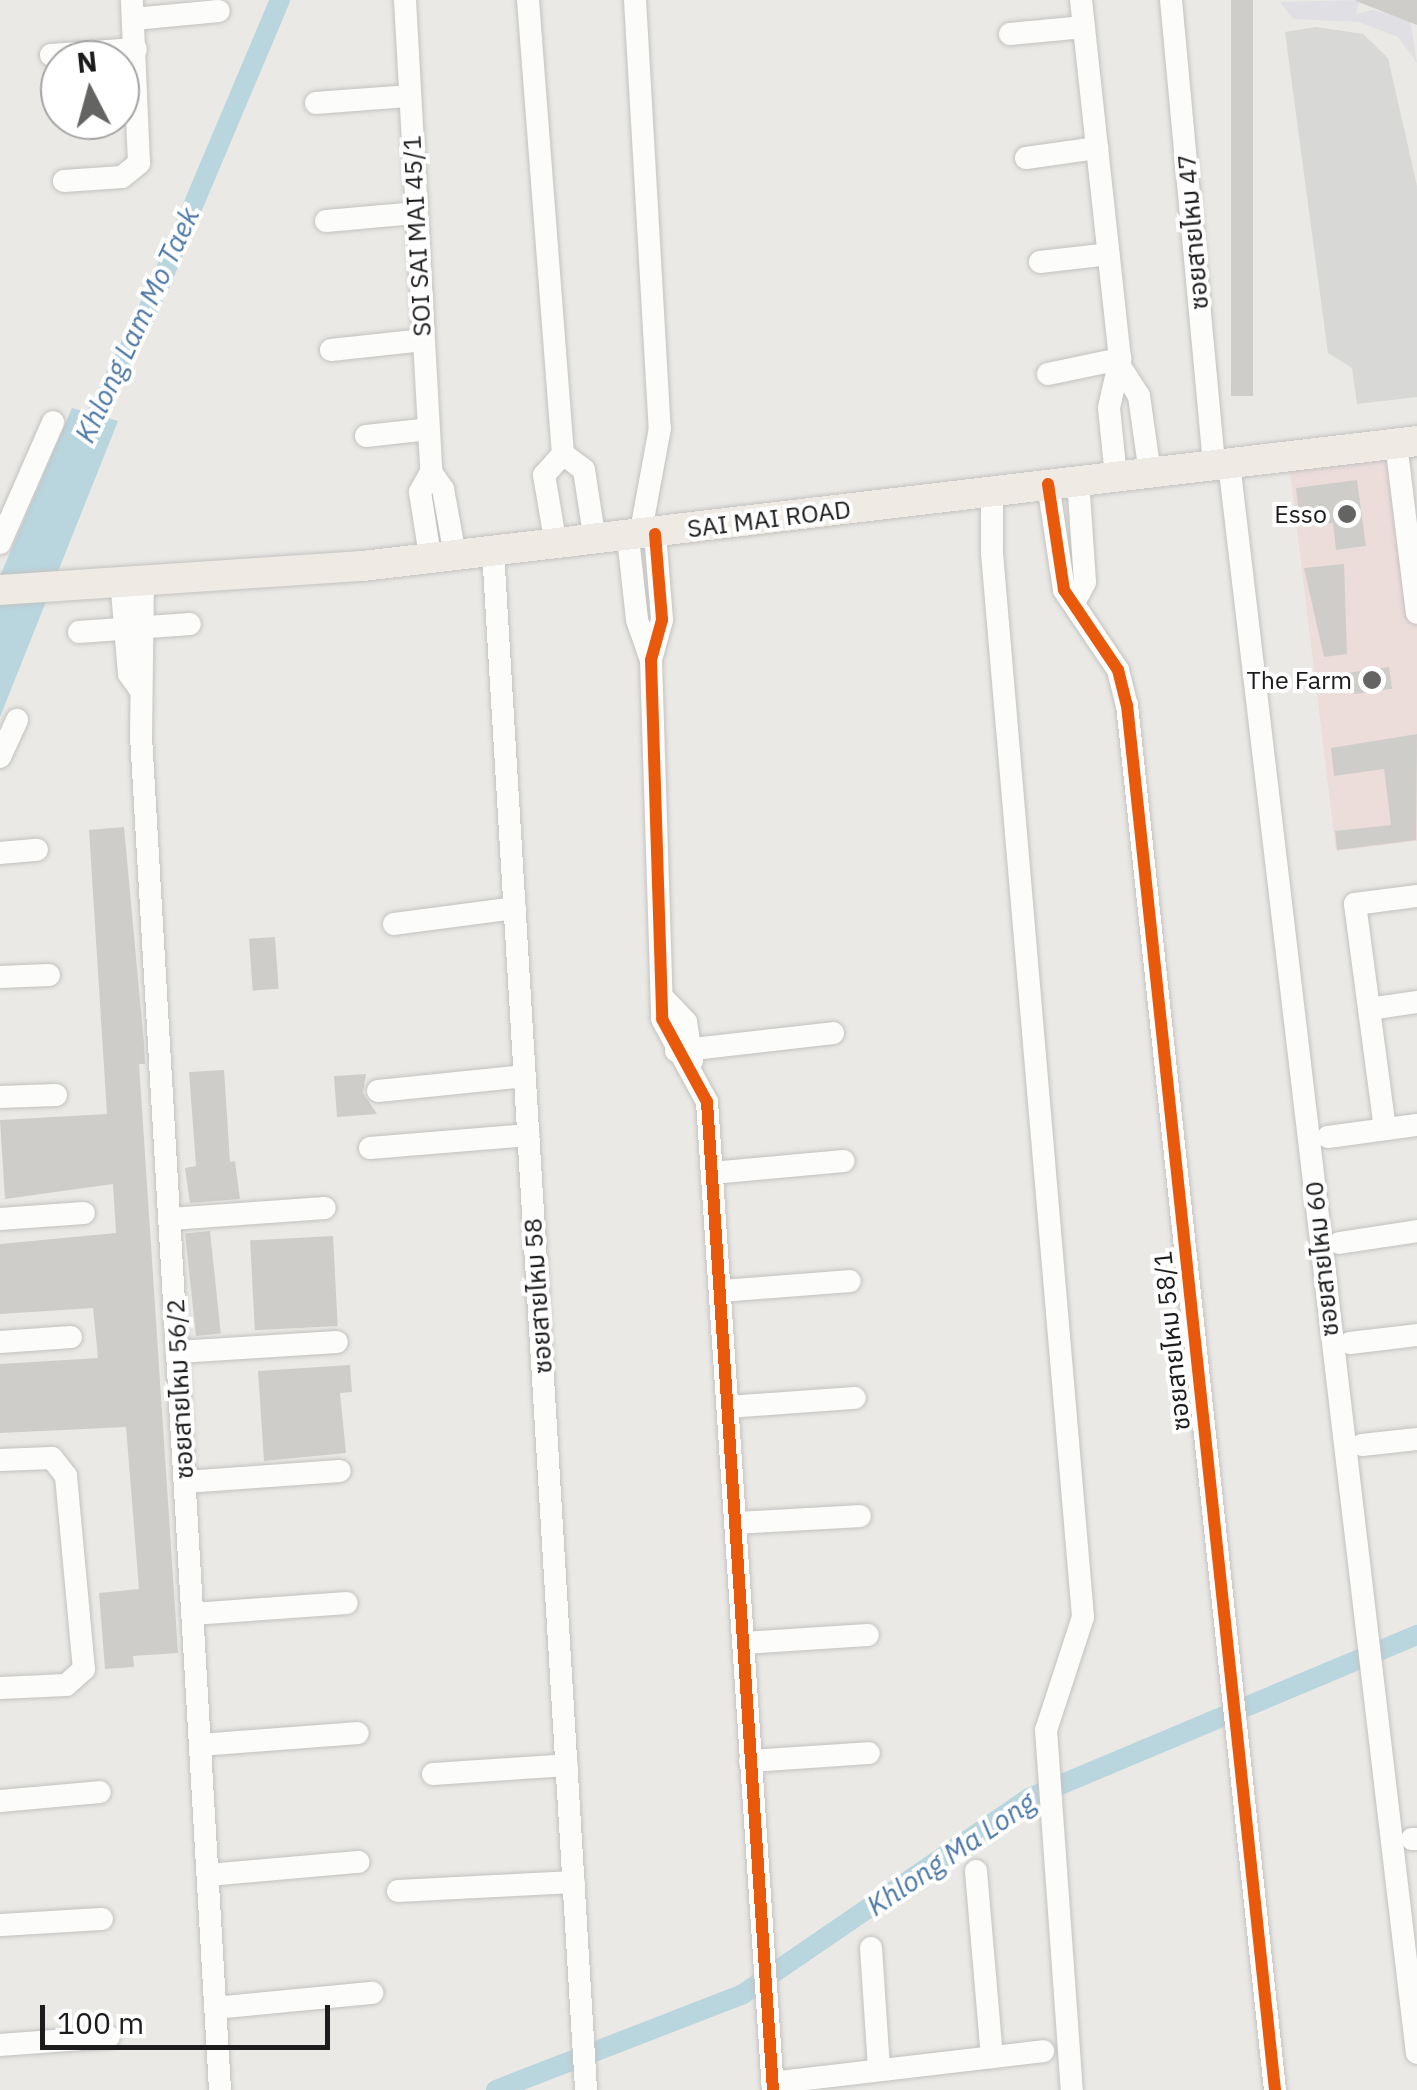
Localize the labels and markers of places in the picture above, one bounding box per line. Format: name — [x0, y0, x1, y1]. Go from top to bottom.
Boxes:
place label: Esso — [1274, 499, 1327, 529]
marker: Esso — [1336, 503, 1358, 525]
place label: The Farm — [1247, 665, 1352, 695]
marker: The Farm — [1361, 669, 1383, 691]

